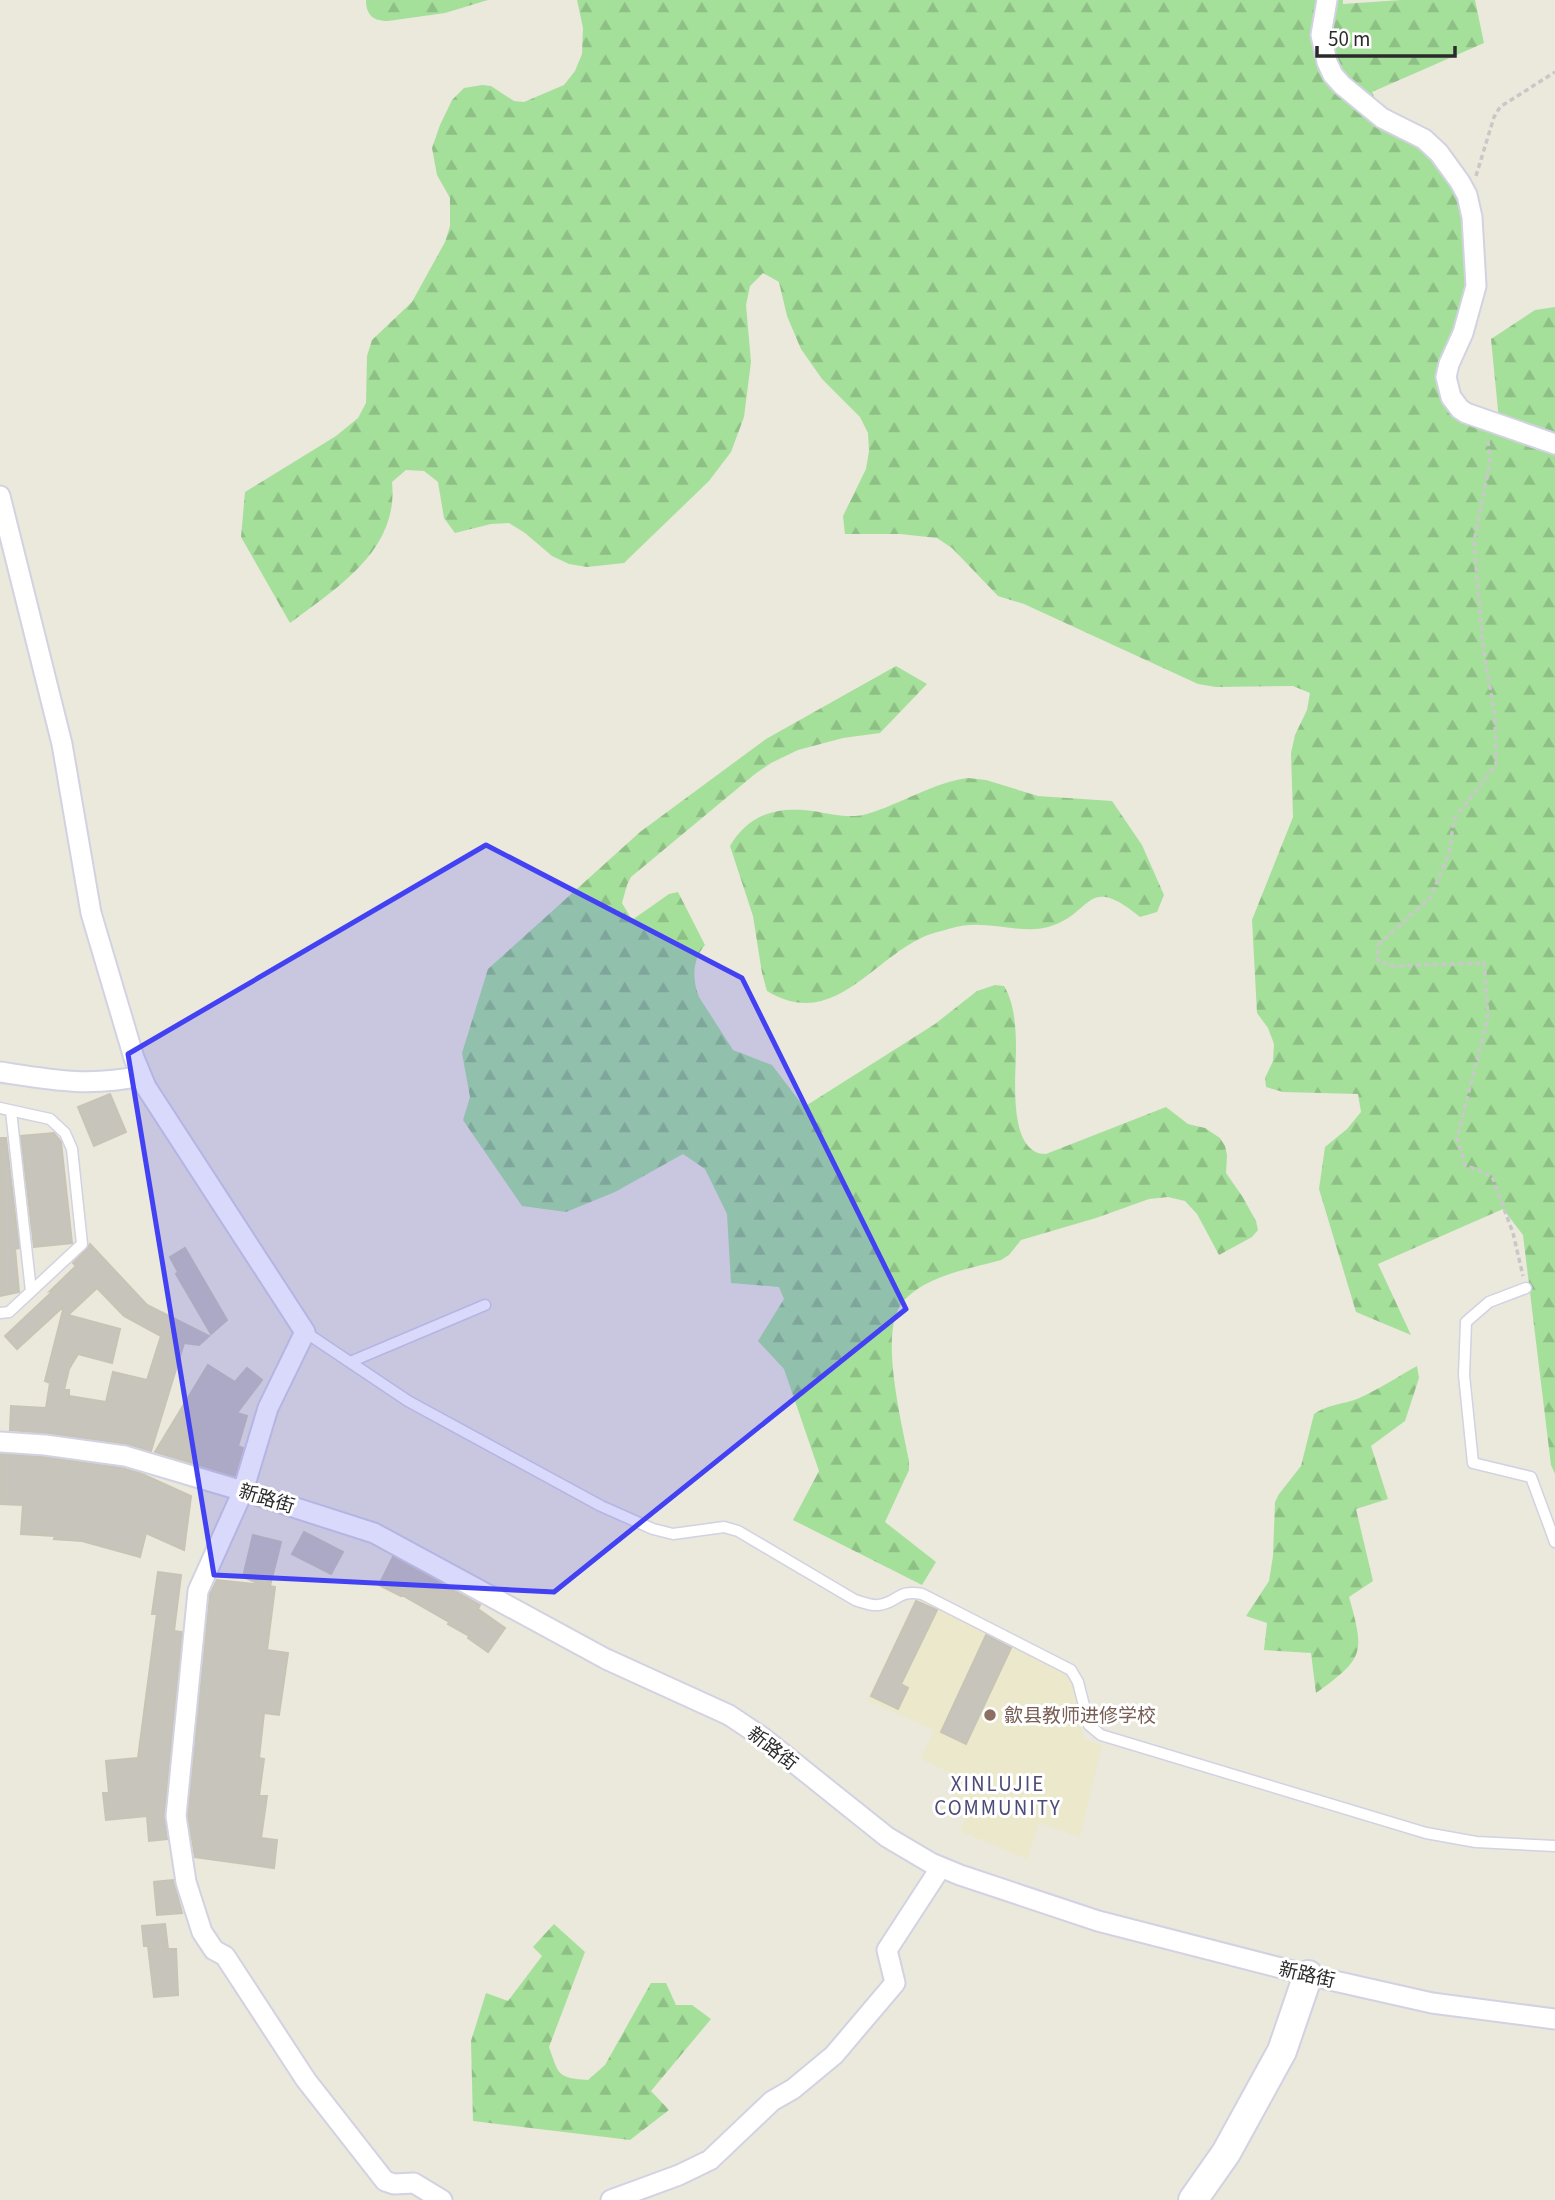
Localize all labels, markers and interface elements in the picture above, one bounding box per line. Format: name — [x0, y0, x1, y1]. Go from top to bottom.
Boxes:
scale bar — [1317, 14, 1455, 58]
text: 50 m — [1328, 24, 1370, 54]
street label: 新路街 — [235, 1478, 298, 1521]
place label: 歙县教师进修学校 — [1004, 1703, 1156, 1730]
marker: 歙县教师进修学校 — [982, 1707, 998, 1723]
street label: 新路街 — [741, 1721, 803, 1777]
district label: XINLUJIE COMMUNITY — [934, 1769, 1062, 1823]
street label: 新路街 — [1276, 1956, 1337, 1995]

